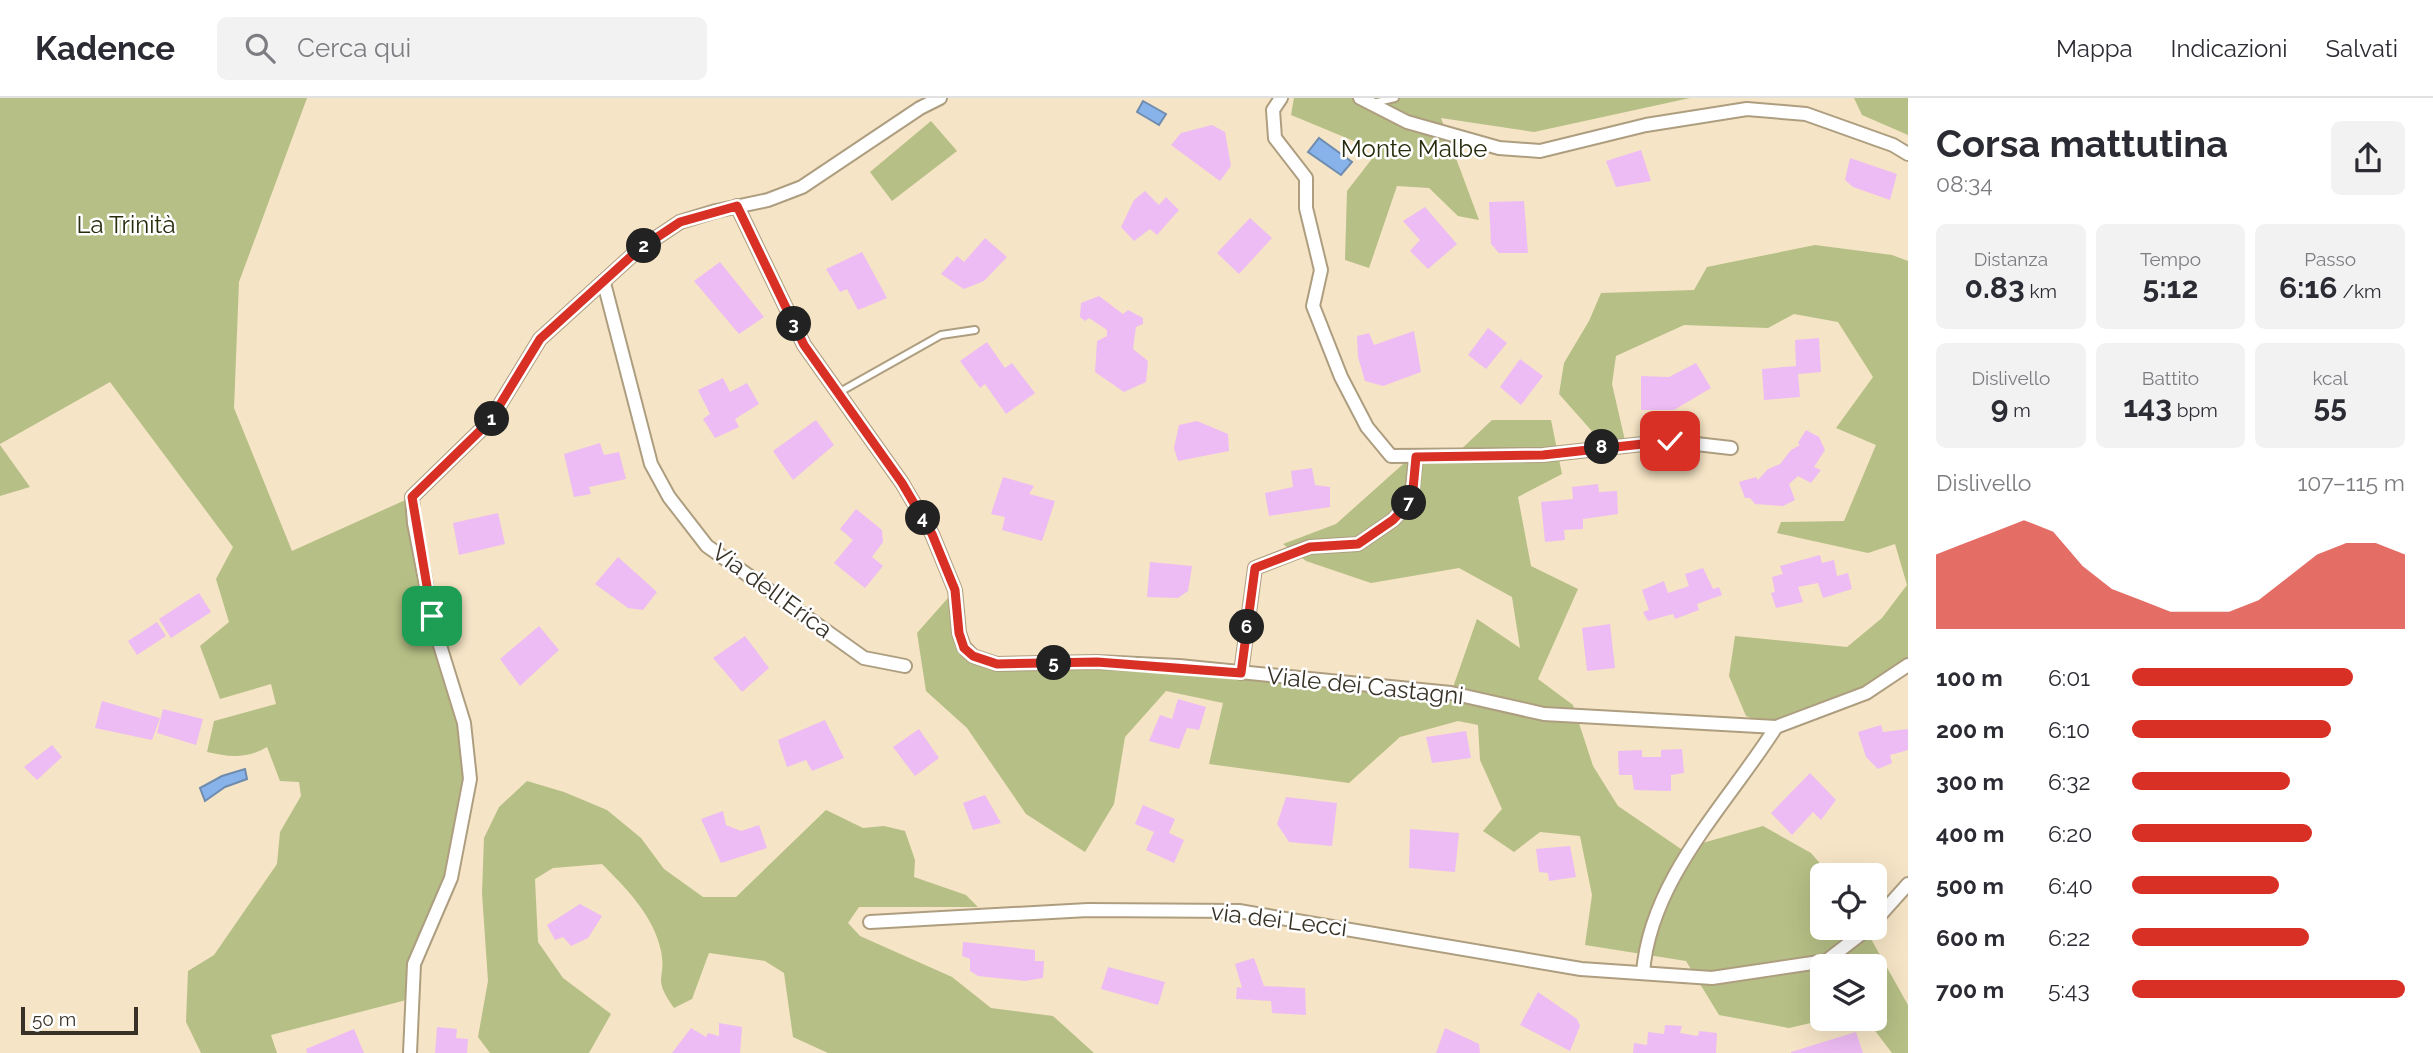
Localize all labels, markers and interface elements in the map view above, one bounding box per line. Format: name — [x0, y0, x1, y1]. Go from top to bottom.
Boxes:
search box — [217, 17, 707, 80]
text: Kadence — [35, 29, 175, 68]
icon: search — [241, 29, 279, 67]
text: Cerca qui — [297, 33, 411, 63]
text: Mappa — [2056, 34, 2133, 63]
text: Indicazioni — [2171, 34, 2288, 63]
text: Salvati — [2326, 34, 2398, 63]
text: Corsa mattutina — [1936, 121, 2228, 166]
button: share — [2331, 121, 2405, 195]
park label: Monte Malbe — [1341, 134, 1487, 163]
text: 08:34 — [1936, 170, 1993, 197]
park label: La Trinità — [77, 210, 175, 239]
pin: 2 — [626, 228, 662, 264]
text: 2 — [638, 234, 649, 256]
text: Distanza — [1974, 248, 2048, 270]
text: Tempo — [2140, 248, 2201, 270]
text: Passo — [2304, 248, 2356, 270]
text: 0.83 — [1965, 270, 2025, 305]
text: 5:12 — [2143, 270, 2198, 305]
text: 6:16 — [2279, 270, 2338, 305]
text: km — [2025, 280, 2057, 302]
text: /km — [2338, 280, 2381, 302]
pin: 3 — [776, 306, 812, 342]
text: 3 — [788, 312, 799, 334]
text: Dislivello — [1971, 367, 2050, 389]
text: Battito — [2142, 367, 2199, 389]
text: kcal — [2312, 367, 2348, 389]
text: 9 — [1991, 389, 2009, 424]
text: 143 — [2123, 389, 2172, 424]
text: 55 — [2314, 389, 2347, 424]
text: m — [2009, 399, 2031, 421]
text: bpm — [2172, 399, 2218, 421]
pin: 1 — [475, 402, 510, 436]
text: 1 — [487, 407, 496, 429]
pin — [1640, 411, 1700, 471]
icon: check — [1651, 422, 1689, 460]
pin: 8 — [1584, 430, 1620, 464]
text: 8 — [1596, 435, 1607, 457]
text: Dislivello — [1936, 469, 2031, 496]
text: 107–115 m — [2297, 469, 2405, 496]
pin: 7 — [1392, 486, 1426, 520]
text: 7 — [1403, 491, 1414, 513]
pin: 4 — [906, 500, 940, 536]
text: 4 — [917, 506, 928, 528]
street label: Via dell'Erica — [706, 537, 838, 644]
pin — [402, 586, 462, 646]
icon: arrive — [413, 597, 451, 635]
pin: 6 — [1230, 610, 1264, 644]
text: 6 — [1241, 615, 1252, 637]
pin: 5 — [1036, 646, 1072, 680]
text: 5 — [1048, 651, 1059, 673]
street label: Viale dei Castagni — [1265, 661, 1465, 710]
text: 100 m — [1936, 664, 2003, 691]
text: 6:01 — [2048, 664, 2090, 691]
text: 200 m — [1936, 716, 2004, 743]
text: 6:10 — [2048, 716, 2090, 743]
text: 300 m — [1936, 768, 2004, 795]
text: 6:32 — [2048, 768, 2090, 795]
text: 400 m — [1936, 820, 2004, 847]
text: 6:20 — [2048, 820, 2092, 847]
map controls — [1810, 863, 1887, 1031]
button: locate — [1810, 863, 1887, 940]
text: 500 m — [1936, 872, 2004, 899]
text: 6:40 — [2048, 872, 2093, 899]
street label: via dei Lecci — [1209, 897, 1349, 942]
text: 600 m — [1936, 924, 2005, 951]
text: 6:22 — [2048, 924, 2090, 951]
button: layers — [1810, 954, 1887, 1031]
text: 700 m — [1936, 976, 2004, 1003]
text: 5:43 — [2048, 976, 2090, 1003]
scale bar — [21, 1004, 138, 1036]
text: 50 m — [32, 1008, 76, 1030]

